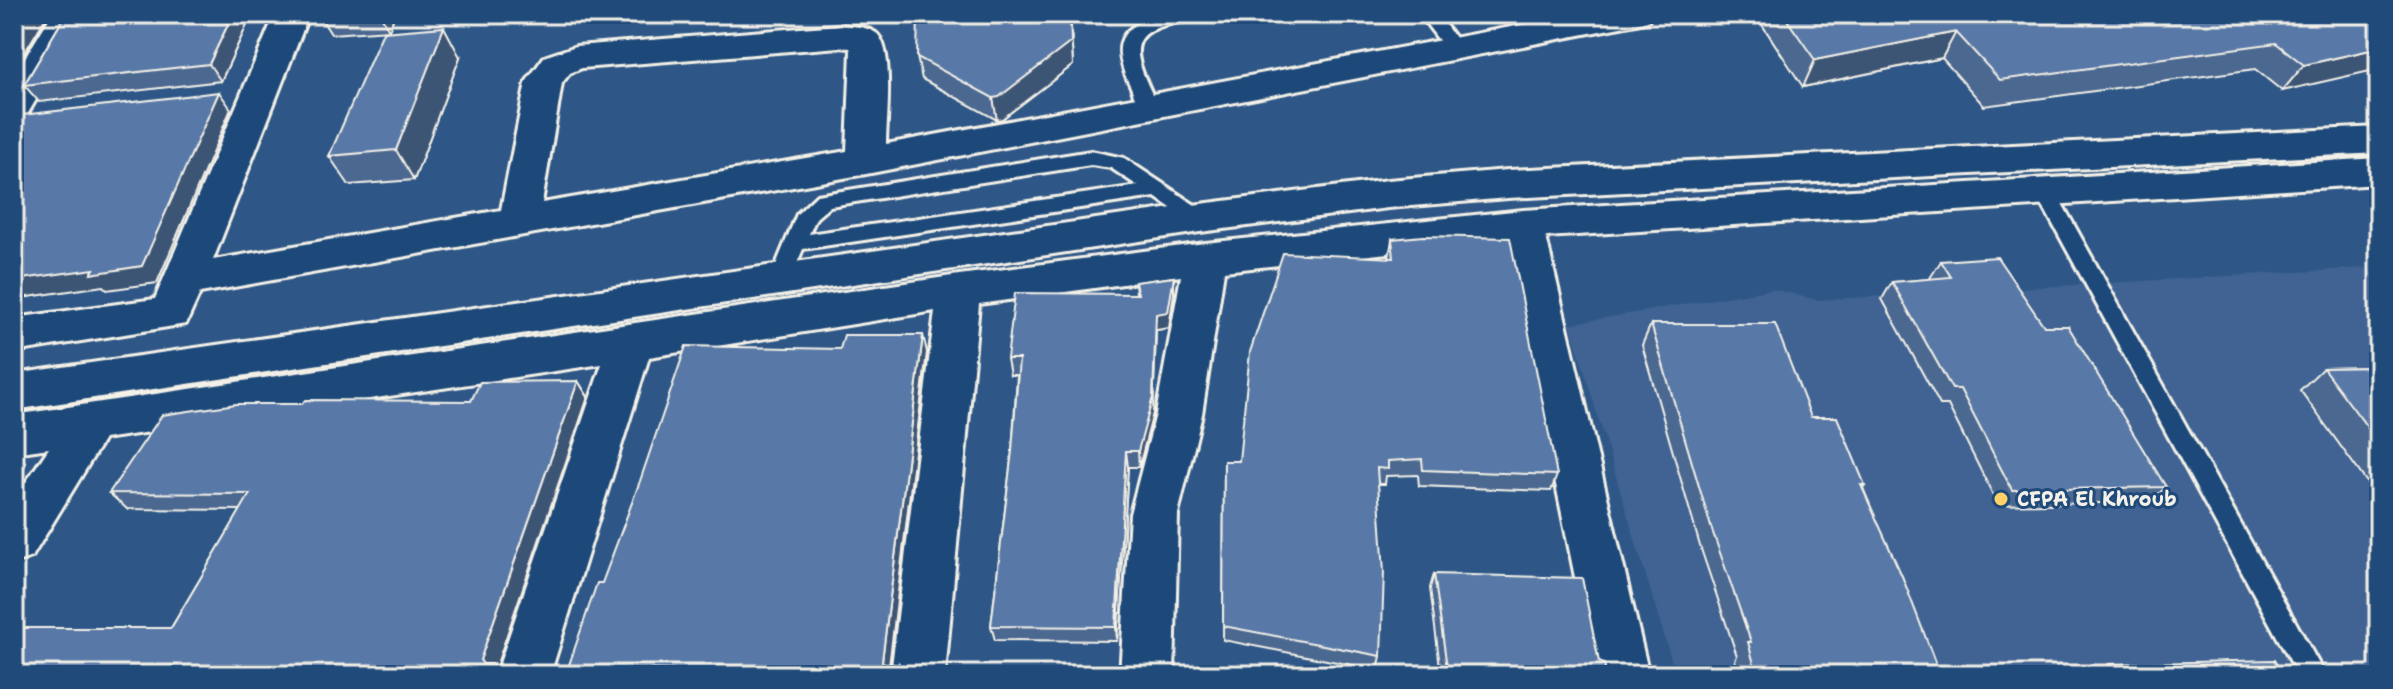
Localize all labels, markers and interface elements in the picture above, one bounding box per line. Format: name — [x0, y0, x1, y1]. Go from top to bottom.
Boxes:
place label: CFPA El Khroub — [2017, 486, 2177, 512]
marker: CFPA El Khroub — [1992, 490, 2010, 508]

